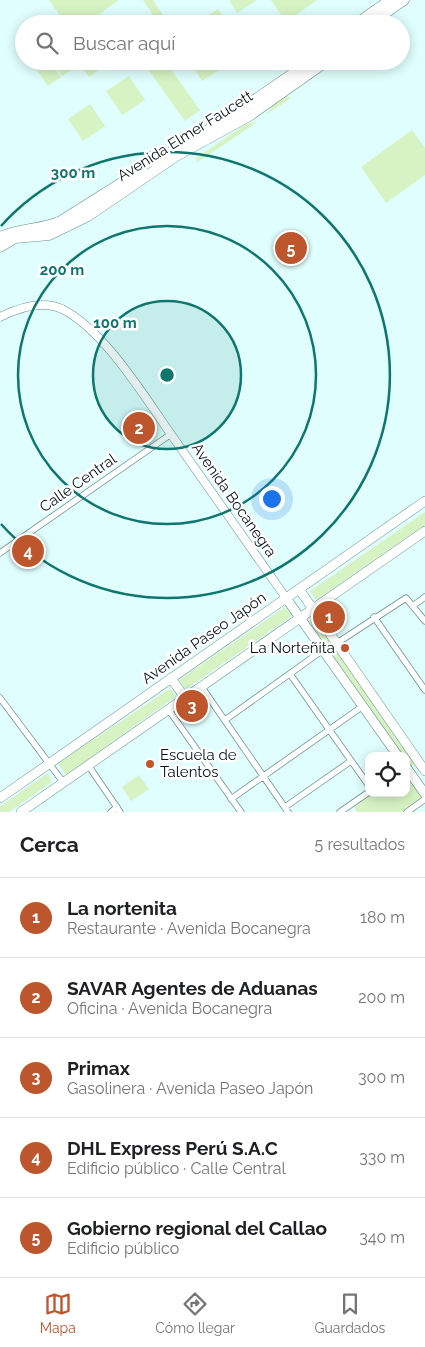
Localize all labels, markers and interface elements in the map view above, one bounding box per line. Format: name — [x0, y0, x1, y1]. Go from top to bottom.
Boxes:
search box — [15, 15, 410, 70]
icon: search — [33, 29, 61, 57]
text: Buscar aquí — [73, 32, 175, 54]
street label: Avenida Elmer Faucett — [114, 87, 256, 185]
text: 300 m — [51, 164, 95, 182]
pin: 5 — [275, 229, 307, 267]
text: 200 m — [40, 261, 84, 279]
text: 100 m — [93, 314, 137, 332]
centre of rings — [158, 366, 176, 384]
pin: 2 — [123, 409, 155, 447]
street label: Avenida Bocanegra — [188, 440, 280, 560]
street label: Calle Central — [36, 449, 121, 516]
your location — [259, 486, 285, 512]
pin: 4 — [12, 532, 44, 570]
street label: Avenida Paseo Japón — [138, 588, 270, 688]
pin: 1 — [313, 598, 345, 636]
place label: La Norteñita — [250, 639, 335, 657]
marker: La Norteñita — [339, 642, 351, 654]
pin: 3 — [176, 687, 208, 725]
place label: Escuela de Talentos — [160, 746, 237, 781]
map controls — [365, 752, 410, 797]
button: locate — [365, 752, 410, 797]
marker: Escuela de Talentos — [144, 758, 156, 770]
text: Cerca — [20, 832, 79, 857]
text: 5 resultados — [315, 835, 405, 854]
text: La nortenita — [67, 897, 177, 919]
text: 1 — [32, 908, 40, 927]
text: 180 m — [360, 908, 405, 927]
text: Restaurante · Avenida Bocanegra — [67, 919, 311, 938]
text: SAVAR Agentes de Aduanas — [67, 977, 318, 999]
text: 2 — [31, 988, 41, 1007]
text: 200 m — [358, 988, 405, 1007]
text: Oficina · Avenida Bocanegra — [67, 999, 272, 1018]
text: Primax — [67, 1057, 130, 1079]
text: 3 — [32, 1068, 40, 1087]
text: 300 m — [358, 1068, 405, 1087]
text: Gasolinera · Avenida Paseo Japón — [67, 1079, 313, 1098]
text: DHL Express Perú S.A.C — [67, 1137, 278, 1159]
text: 4 — [31, 1148, 41, 1167]
text: 330 m — [359, 1148, 405, 1167]
text: Edificio público · Calle Central — [67, 1159, 286, 1178]
text: Gobierno regional del Callao — [67, 1217, 327, 1239]
text: 5 — [32, 1228, 40, 1247]
text: 340 m — [359, 1228, 405, 1247]
text: Edificio público — [67, 1239, 179, 1258]
tab: Mapa — [40, 1290, 76, 1336]
tab: Cómo llegar — [155, 1290, 235, 1336]
tab: Guardados — [314, 1290, 385, 1336]

